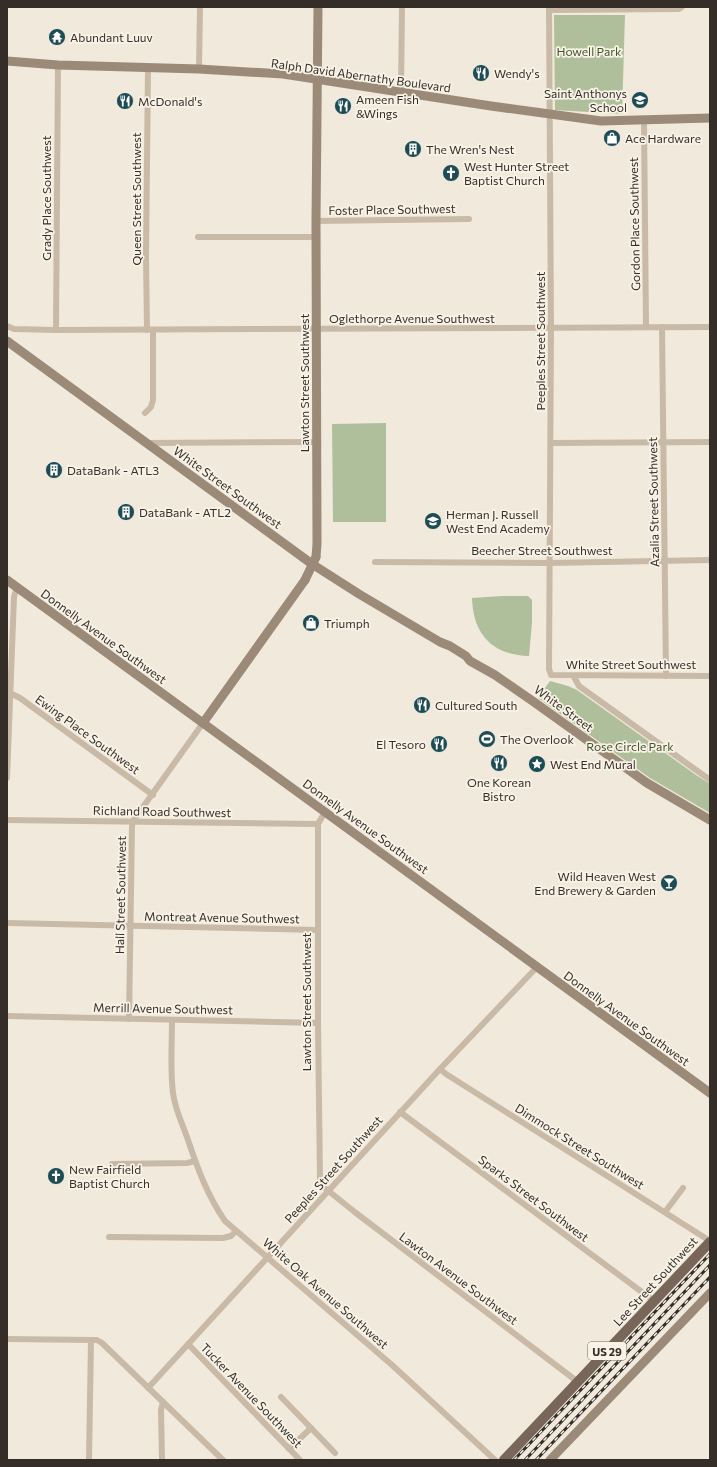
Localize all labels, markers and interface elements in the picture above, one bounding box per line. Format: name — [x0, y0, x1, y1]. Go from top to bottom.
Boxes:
temple icon: Abundant Luuv — [47, 27, 67, 47]
place label: Abundant Luuv — [70, 30, 153, 44]
park label: Howell Park — [556, 44, 622, 58]
street label: Ralph David Abernathy Boulevard — [270, 55, 452, 95]
restaurant icon: Wendy's — [471, 63, 491, 83]
place label: Wendy's — [494, 66, 540, 80]
place label: Saint Anthonys School — [544, 86, 627, 114]
school or university icon: Saint Anthonys School — [630, 90, 650, 110]
restaurant icon: McDonald's — [115, 91, 135, 111]
place label: Ameen Fish &Wings — [356, 92, 419, 120]
place label: McDonald's — [138, 94, 202, 108]
restaurant icon: Ameen Fish &Wings — [333, 96, 353, 116]
shop icon: Ace Hardware — [602, 128, 622, 148]
place label: Ace Hardware — [625, 131, 701, 145]
street label: Queen Street Southwest — [129, 132, 143, 266]
street label: Grady Place Southwest — [39, 135, 53, 261]
building icon: The Wren's Nest — [403, 139, 423, 159]
place label: The Wren's Nest — [426, 142, 515, 156]
street label: Gordon Place Southwest — [626, 157, 642, 291]
place label: West Hunter Street Baptist Church — [464, 159, 569, 187]
church icon: West Hunter Street Baptist Church — [441, 163, 461, 183]
street label: Foster Place Southwest — [328, 201, 456, 217]
street label: Peeples Street Southwest — [533, 271, 547, 411]
street label: Oglethorpe Avenue Southwest — [329, 311, 495, 325]
street label: Lawton Street Southwest — [297, 314, 311, 452]
street label: Azalia Street Southwest — [645, 437, 661, 567]
street label: White Street Southwest — [171, 443, 285, 531]
building icon: DataBank - ATL3 — [44, 460, 64, 480]
place label: DataBank - ATL3 — [67, 463, 159, 477]
building icon: DataBank - ATL2 — [116, 502, 136, 522]
place label: DataBank - ATL2 — [139, 505, 231, 519]
place label: Herman J. Russell West End Academy — [446, 507, 550, 535]
school or university icon: Herman J. Russell West End Academy — [423, 511, 443, 531]
street label: Beecher Street Southwest — [471, 543, 613, 557]
street label: Donnelly Avenue Southwest — [39, 586, 170, 686]
shop icon: Triumph — [301, 613, 321, 633]
place label: Triumph — [324, 616, 370, 630]
street label: White Street Southwest — [566, 657, 696, 671]
street label: White Street — [532, 682, 596, 734]
street label: Ewing Place Southwest — [33, 691, 143, 777]
restaurant icon: Cultured South — [412, 695, 432, 715]
place label: Cultured South — [435, 698, 517, 712]
sports icon: The Overlook — [477, 729, 497, 749]
place label: The Overlook — [500, 732, 574, 746]
restaurant icon: El Tesoro — [429, 734, 449, 754]
place label: El Tesoro — [376, 737, 426, 751]
park label: Rose Circle Park — [586, 739, 674, 753]
restaurant icon: One Korean Bistro — [489, 753, 509, 773]
place icon: West End Mural — [527, 754, 547, 774]
place label: West End Mural — [550, 757, 636, 771]
place label: One Korean Bistro — [467, 775, 531, 803]
street label: Donnelly Avenue Southwest — [301, 776, 432, 876]
street label: Richland Road Southwest — [93, 803, 231, 819]
street label: Hall Street Southwest — [112, 836, 128, 954]
place label: Wild Heaven West End Brewery & Garden — [534, 869, 656, 897]
bar icon: Wild Heaven West End Brewery & Garden — [659, 873, 679, 893]
street label: Montreat Avenue Southwest — [144, 909, 300, 925]
street label: Lawton Street Southwest — [299, 933, 313, 1071]
street label: Donnelly Avenue Southwest — [562, 968, 693, 1068]
street label: Merrill Avenue Southwest — [93, 1000, 233, 1016]
street label: Dimmock Street Southwest — [513, 1100, 647, 1192]
street label: Peeples Street Southwest — [281, 1113, 385, 1225]
street label: Sparks Street Southwest — [476, 1152, 592, 1244]
place label: New Fairfield Baptist Church — [69, 1162, 150, 1190]
church icon: New Fairfield Baptist Church — [46, 1166, 66, 1186]
street label: Lawton Avenue Southwest — [397, 1229, 521, 1327]
street label: Lee Street Southwest — [610, 1233, 700, 1328]
street label: White Oak Avenue Southwest — [260, 1235, 392, 1351]
street label: Tucker Avenue Southwest — [198, 1340, 306, 1450]
road number: US 29 — [588, 1342, 626, 1360]

